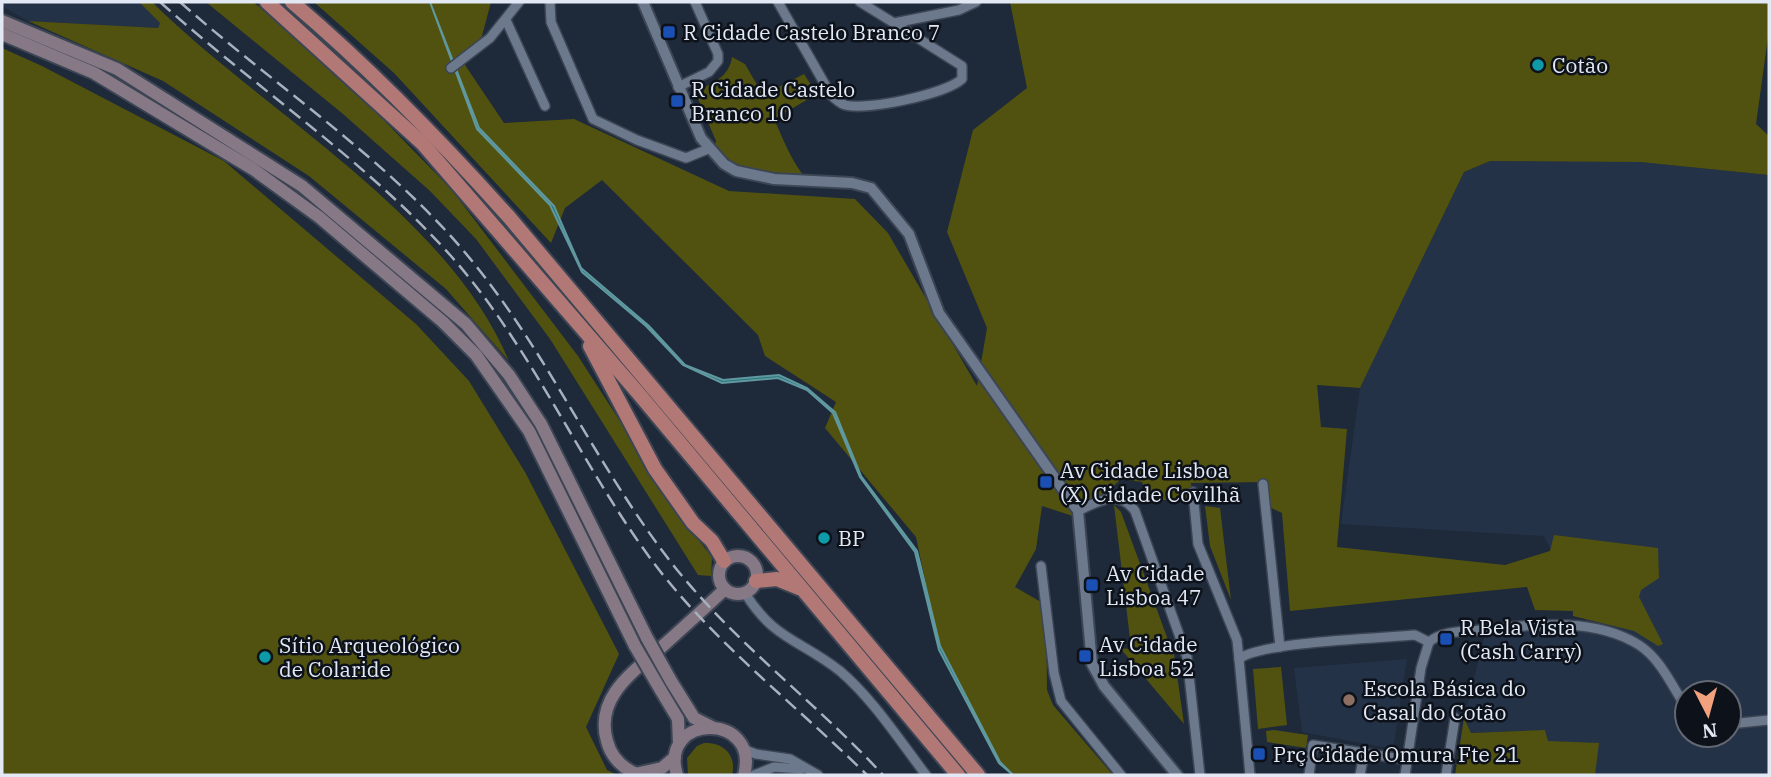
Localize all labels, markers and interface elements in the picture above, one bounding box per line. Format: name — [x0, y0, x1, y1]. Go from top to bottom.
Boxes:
place label: R Cidade Castelo Branco 7 — [683, 18, 940, 46]
marker: R Cidade Castelo Branco 7 — [661, 24, 677, 40]
place label: Cotão — [1552, 51, 1608, 79]
marker: Cotão — [1530, 57, 1546, 73]
place label: R Cidade Castelo Branco 10 — [691, 75, 855, 127]
marker: R Cidade Castelo Branco 10 — [669, 93, 685, 109]
place label: Av Cidade Lisboa (X) Cidade Covilhã — [1060, 456, 1241, 508]
marker: Av Cidade Lisboa (X) Cidade Covilhã — [1038, 474, 1054, 490]
place label: BP — [838, 524, 865, 552]
marker: BP — [816, 530, 832, 546]
place label: Av Cidade Lisboa 47 — [1106, 559, 1204, 611]
marker: Av Cidade Lisboa 47 — [1084, 577, 1100, 593]
place label: R Bela Vista (Cash Carry) — [1460, 613, 1582, 665]
place label: Av Cidade Lisboa 52 — [1099, 630, 1197, 682]
place label: Sítio Arqueológico de Colaride — [279, 631, 460, 683]
marker: R Bela Vista (Cash Carry) — [1438, 631, 1454, 647]
marker: Av Cidade Lisboa 52 — [1077, 648, 1093, 664]
marker: Sítio Arqueológico de Colaride — [257, 649, 273, 665]
place label: Escola Básica do Casal do Cotão — [1363, 674, 1526, 726]
north arrow — [1673, 679, 1743, 749]
marker: Escola Básica do Casal do Cotão — [1341, 692, 1357, 708]
text: N — [1701, 718, 1719, 744]
place label: Prç Cidade Omura Fte 21 — [1273, 740, 1520, 768]
marker: Prç Cidade Omura Fte 21 — [1251, 746, 1267, 762]

